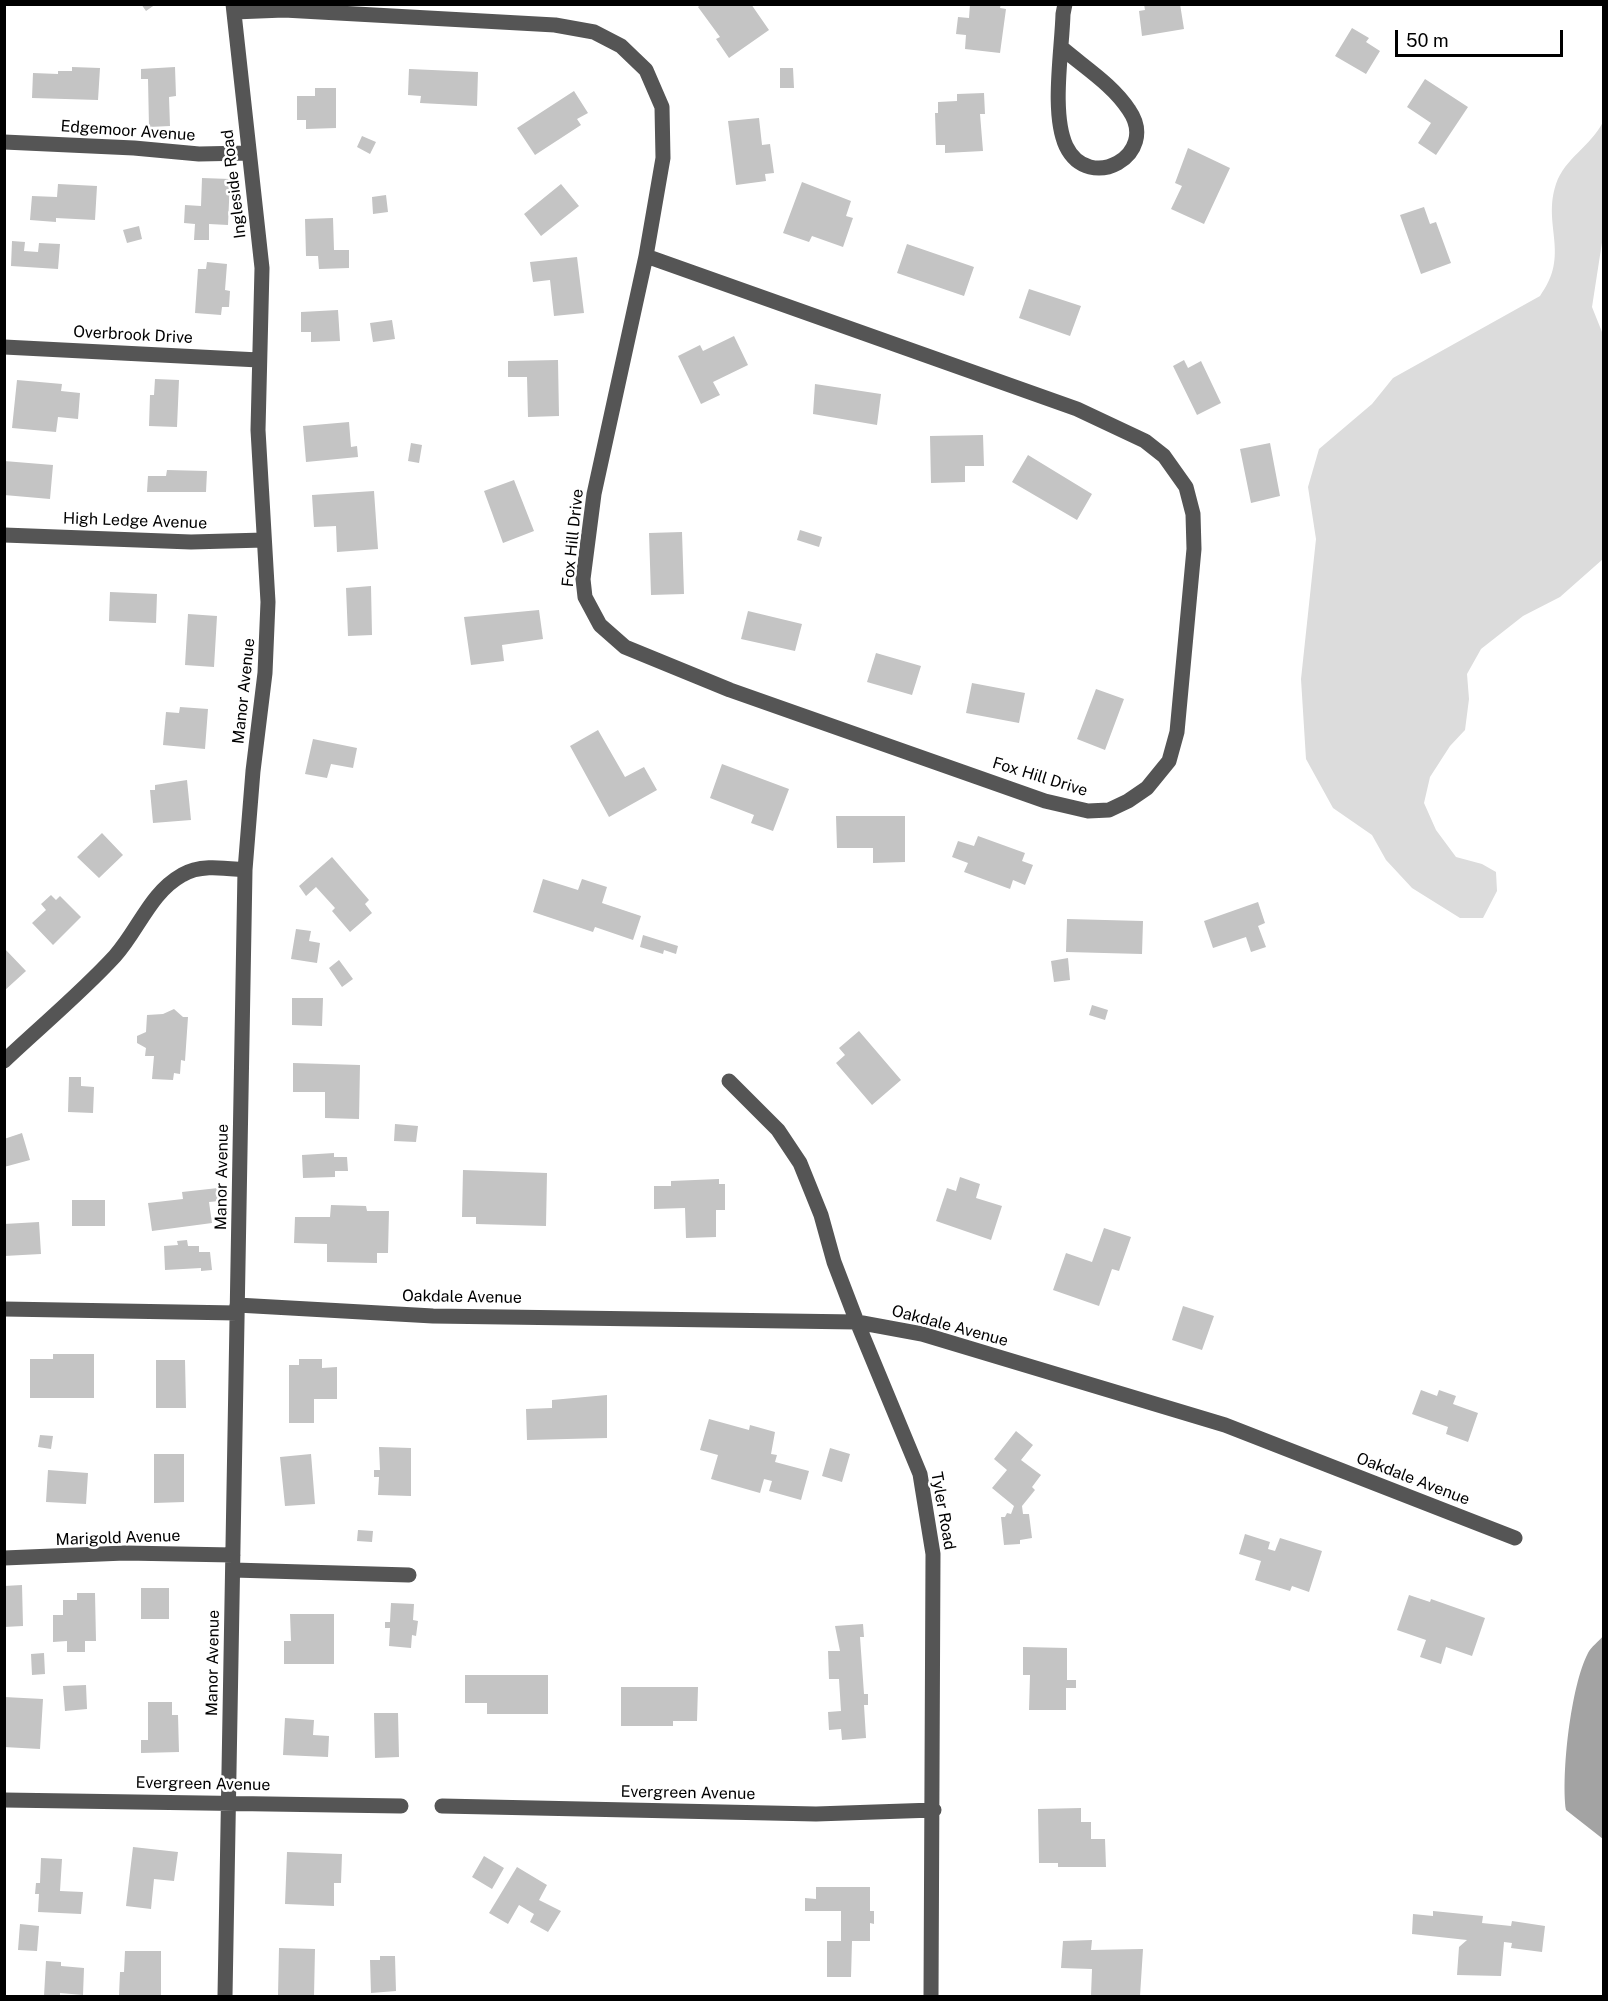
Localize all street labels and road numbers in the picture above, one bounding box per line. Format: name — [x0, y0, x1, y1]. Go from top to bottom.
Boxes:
street label: Edgemoor Avenue — [60, 117, 196, 145]
street label: Ingleside Road — [218, 128, 250, 240]
street label: Overbrook Drive — [73, 322, 193, 348]
street label: Fox Hill Drive — [558, 488, 588, 588]
street label: High Ledge Avenue — [63, 509, 207, 533]
street label: Manor Avenue — [229, 637, 259, 745]
street label: Fox Hill Drive — [990, 753, 1090, 801]
street label: Manor Avenue — [211, 1124, 233, 1230]
street label: Oakdale Avenue — [402, 1286, 522, 1308]
street label: Oakdale Avenue — [890, 1301, 1010, 1351]
street label: Oakdale Avenue — [1354, 1449, 1472, 1509]
street label: Tyler Road — [927, 1470, 959, 1552]
street label: Marigold Avenue — [55, 1526, 181, 1550]
street label: Manor Avenue — [202, 1610, 224, 1716]
street label: Evergreen Avenue — [135, 1773, 271, 1795]
street label: Evergreen Avenue — [620, 1782, 756, 1804]

